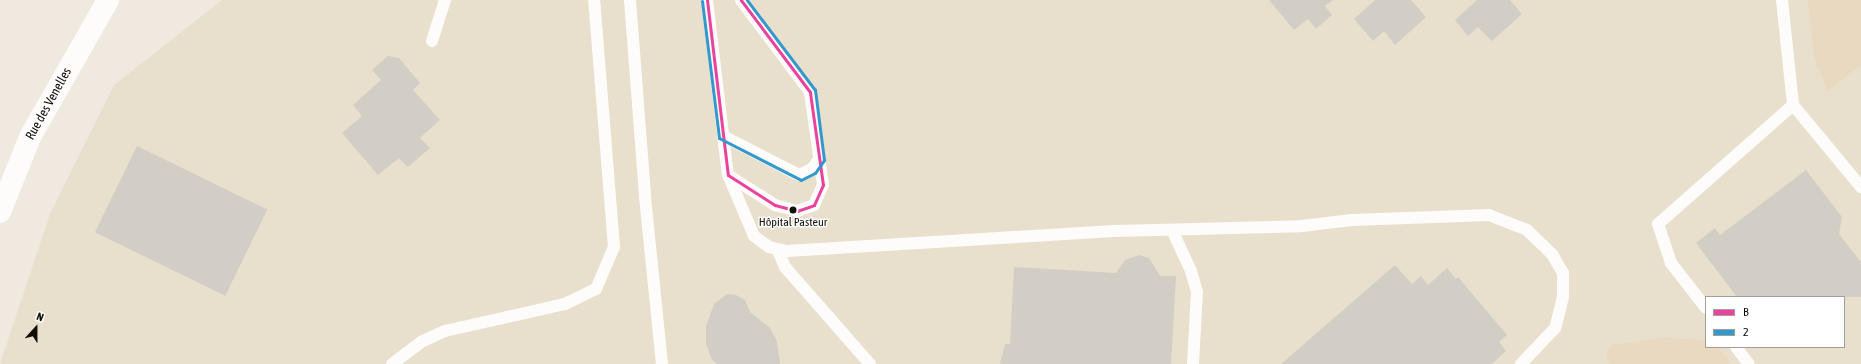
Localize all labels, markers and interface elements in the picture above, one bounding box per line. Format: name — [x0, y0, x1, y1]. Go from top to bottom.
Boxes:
street label: Rue des Venelles — [23, 65, 75, 143]
marker: Hôpital Pasteur — [788, 205, 798, 215]
place label: Hôpital Pasteur — [759, 216, 827, 230]
legend — [1705, 296, 1845, 348]
text: B — [1743, 305, 1749, 319]
north arrow — [16, 308, 56, 348]
text: N — [35, 310, 45, 324]
text: 2 — [1743, 325, 1749, 339]

